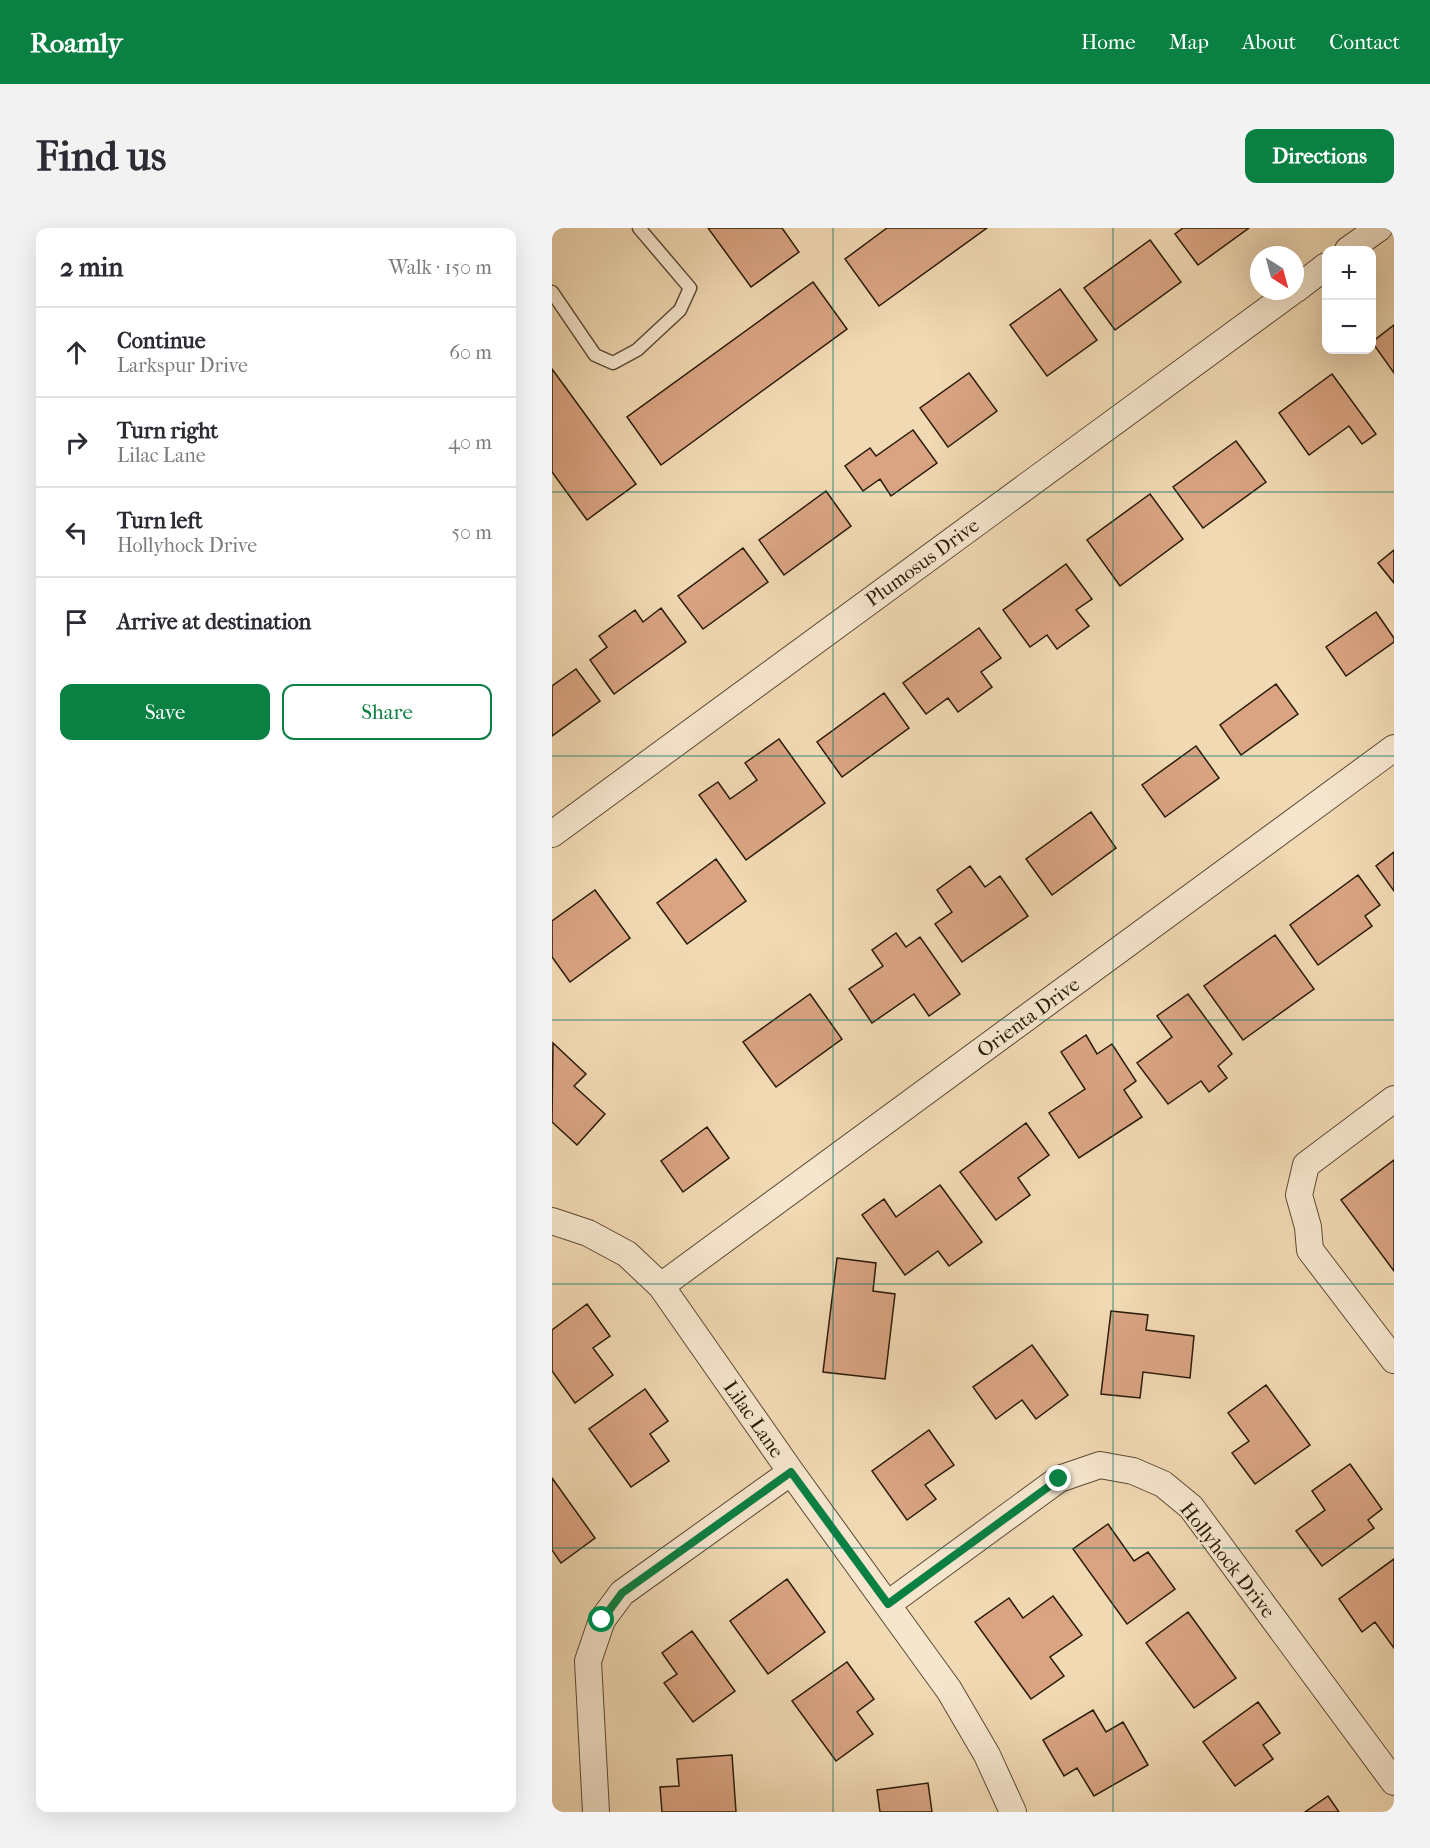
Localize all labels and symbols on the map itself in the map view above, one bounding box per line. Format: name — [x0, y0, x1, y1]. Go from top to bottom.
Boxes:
north arrow — [1250, 246, 1304, 300]
street label: Plumosus Drive — [861, 513, 984, 611]
street label: Orienta Drive — [973, 972, 1084, 1062]
street label: Lilac Lane — [719, 1376, 788, 1462]
route end — [1045, 1465, 1071, 1491]
street label: Hollyhock Drive — [1175, 1498, 1280, 1623]
route start — [588, 1606, 614, 1632]

